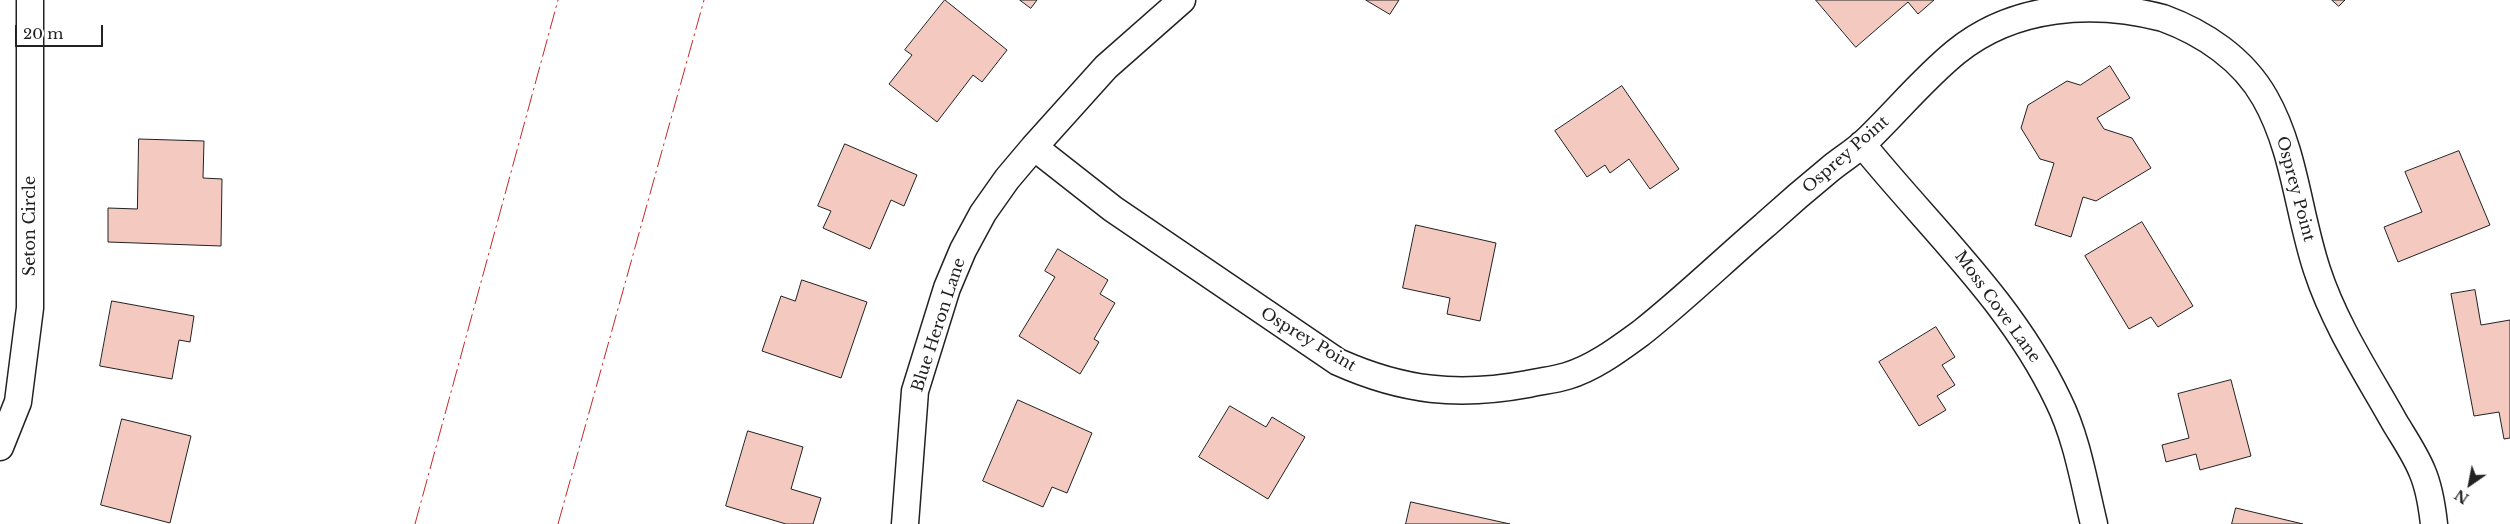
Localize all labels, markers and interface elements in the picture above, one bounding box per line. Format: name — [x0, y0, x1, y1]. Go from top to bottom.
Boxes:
scale bar — [18, 15, 105, 47]
text: 20 m — [23, 24, 63, 43]
street label: Osprey Point — [1799, 112, 1893, 198]
street label: Osprey Point — [2272, 134, 2318, 244]
street label: Seton Circle — [20, 176, 40, 276]
street label: Moss Cove Lane — [1950, 247, 2044, 367]
street label: Blue Heron Lane — [908, 256, 970, 394]
street label: Osprey Point — [1257, 304, 1359, 376]
north arrow — [2445, 459, 2495, 509]
text: N — [2451, 485, 2472, 508]

